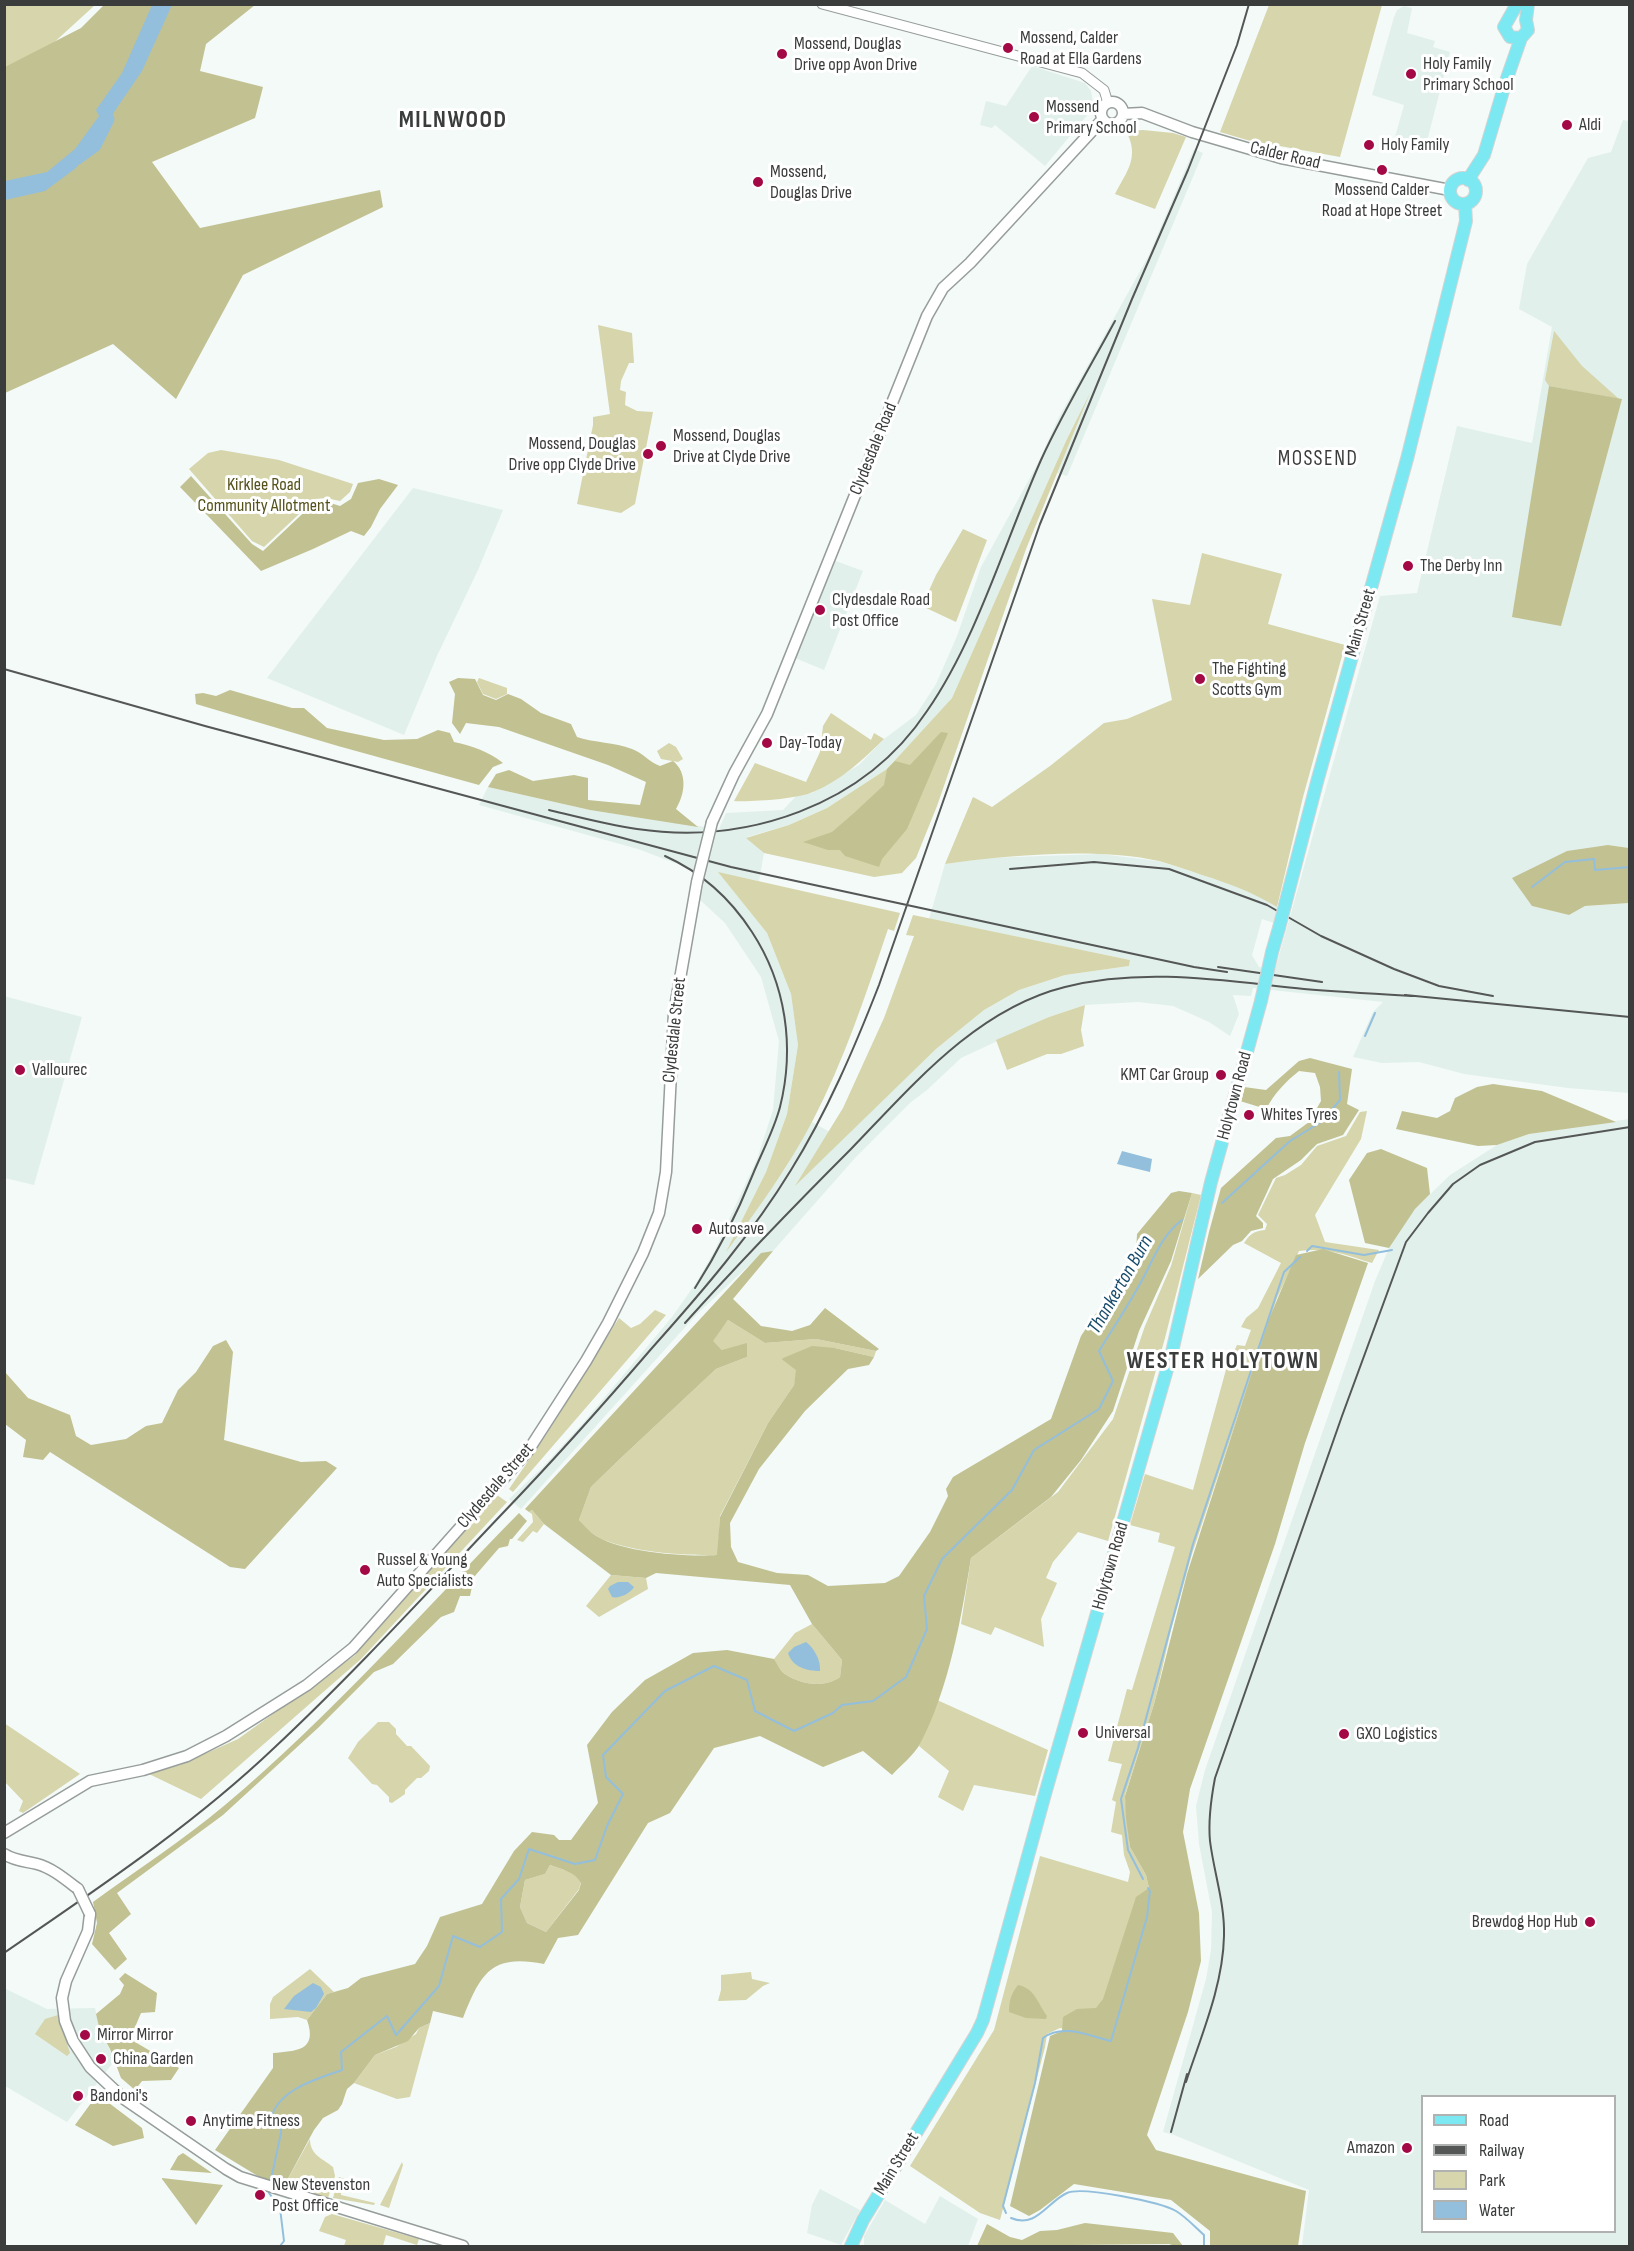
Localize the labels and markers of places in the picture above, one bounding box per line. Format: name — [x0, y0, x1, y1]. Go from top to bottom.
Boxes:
place label: Mossend, Calder Road at Ella Gardens — [1020, 27, 1142, 70]
place label: Mossend, Douglas Drive opp Avon Drive — [794, 33, 917, 76]
marker: Mossend, Calder Road at Ella Gardens — [1001, 41, 1015, 55]
marker: Mossend, Douglas Drive opp Avon Drive — [775, 47, 789, 61]
place label: Holy Family Primary School — [1423, 53, 1514, 96]
marker: Holy Family Primary School — [1404, 67, 1418, 81]
place label: Mossend Primary School — [1046, 96, 1137, 138]
marker: Mossend Primary School — [1027, 110, 1041, 124]
place label: Aldi — [1579, 114, 1601, 136]
marker: Aldi — [1560, 118, 1574, 132]
place label: Holy Family — [1381, 134, 1449, 156]
marker: Holy Family — [1362, 138, 1376, 152]
place label: Mossend, Douglas Drive — [770, 161, 852, 204]
marker: Mossend Calder Road at Hope Street — [1375, 163, 1389, 177]
marker: Mossend, Douglas Drive — [751, 175, 765, 189]
place label: Mossend Calder Road at Hope Street — [1322, 179, 1442, 222]
place label: Mossend, Douglas Drive at Clyde Drive — [673, 425, 790, 468]
place label: Mossend, Douglas Drive opp Clyde Drive — [509, 433, 636, 476]
marker: Mossend, Douglas Drive at Clyde Drive — [654, 439, 668, 453]
marker: Mossend, Douglas Drive opp Clyde Drive — [641, 447, 655, 461]
place label: The Derby Inn — [1420, 555, 1502, 577]
marker: The Derby Inn — [1401, 559, 1415, 573]
place label: Clydesdale Road Post Office — [832, 589, 930, 632]
marker: Clydesdale Road Post Office — [813, 603, 827, 617]
place label: The Fighting Scotts Gym — [1212, 658, 1286, 700]
marker: The Fighting Scotts Gym — [1193, 672, 1207, 686]
place label: Day-Today — [779, 732, 842, 754]
marker: Day-Today — [760, 736, 774, 750]
place label: Vallourec — [32, 1059, 87, 1081]
marker: Vallourec — [13, 1063, 27, 1077]
place label: KMT Car Group — [1120, 1064, 1209, 1086]
marker: KMT Car Group — [1214, 1068, 1228, 1082]
place label: Whites Tyres — [1261, 1104, 1338, 1126]
marker: Whites Tyres — [1242, 1108, 1256, 1122]
place label: Autosave — [709, 1218, 764, 1240]
marker: Autosave — [690, 1222, 704, 1236]
place label: Russel & Young Auto Specialists — [377, 1549, 473, 1592]
marker: Russel & Young Auto Specialists — [358, 1563, 372, 1577]
place label: Universal — [1095, 1722, 1151, 1744]
place label: GXO Logistics — [1356, 1723, 1437, 1745]
marker: Universal — [1076, 1726, 1090, 1740]
marker: GXO Logistics — [1337, 1727, 1351, 1741]
place label: Brewdog Hop Hub — [1472, 1911, 1578, 1933]
marker: Brewdog Hop Hub — [1583, 1915, 1597, 1929]
place label: Mirror Mirror — [97, 2024, 173, 2046]
marker: Mirror Mirror — [78, 2028, 92, 2042]
place label: China Garden — [113, 2048, 193, 2070]
marker: China Garden — [94, 2052, 108, 2066]
place label: Bandoni's — [90, 2085, 148, 2107]
marker: Bandoni's — [71, 2089, 85, 2103]
place label: Anytime Fitness — [203, 2110, 300, 2132]
marker: Anytime Fitness — [184, 2114, 198, 2128]
place label: Amazon — [1347, 2137, 1395, 2159]
marker: Amazon — [1400, 2141, 1414, 2155]
place label: New Stevenston Post Office — [272, 2174, 370, 2216]
marker: New Stevenston Post Office — [253, 2188, 267, 2202]

